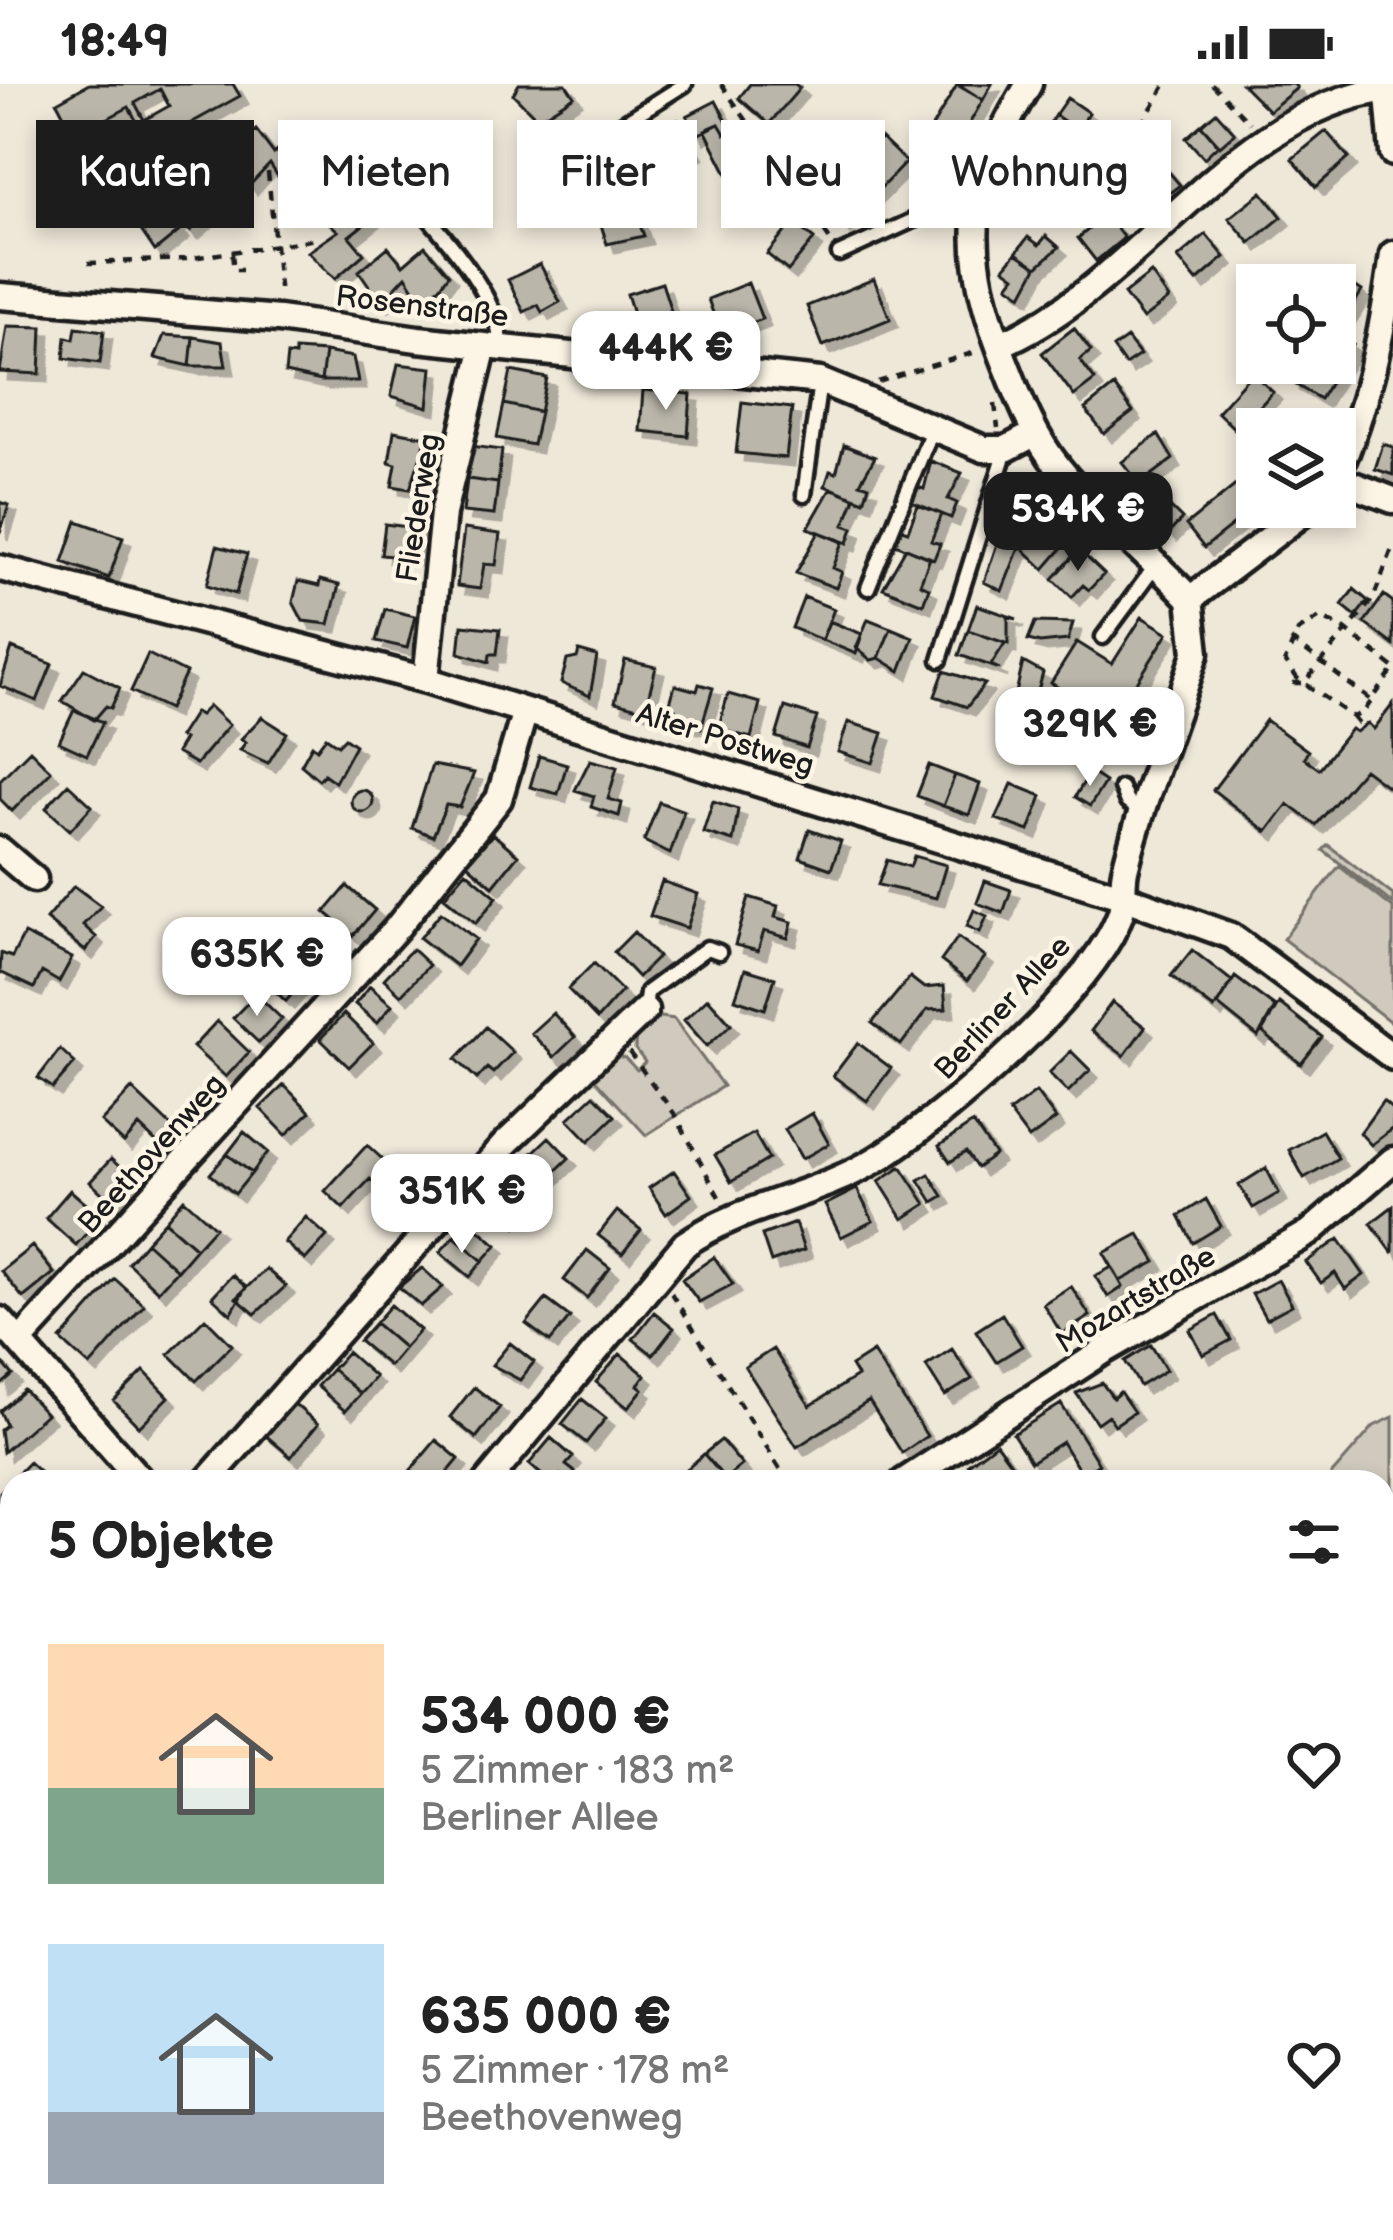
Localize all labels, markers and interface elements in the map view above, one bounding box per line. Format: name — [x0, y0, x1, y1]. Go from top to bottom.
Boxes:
text: 18:49 — [60, 15, 170, 70]
chip: Kaufen — [36, 120, 254, 228]
chip: Mieten — [278, 120, 493, 228]
chip: Filter — [517, 120, 697, 228]
chip: Neu — [721, 120, 885, 228]
chip: Wohnung — [909, 120, 1171, 228]
map controls — [1236, 264, 1356, 528]
button: locate — [1236, 264, 1356, 384]
street label: Rosenstraße — [334, 279, 510, 335]
pin: 444K € — [568, 311, 764, 413]
text: 444K € — [598, 326, 734, 373]
button: layers — [1236, 408, 1356, 528]
street label: Fliederweg — [389, 431, 449, 585]
pin: 534K € — [980, 472, 1176, 574]
text: 534K € — [1011, 487, 1145, 534]
pin: 329K € — [992, 687, 1188, 789]
street label: Alter Postweg — [632, 696, 818, 784]
text: 329K € — [1022, 702, 1158, 749]
pin: 635K € — [159, 917, 355, 1019]
street label: Berliner Allee — [927, 929, 1079, 1087]
text: 635K € — [189, 932, 325, 979]
street label: Beethovenweg — [71, 1067, 233, 1241]
pin: 351K € — [364, 1154, 560, 1256]
text: 351K € — [398, 1169, 526, 1216]
street label: Mozartstraße — [1050, 1238, 1222, 1362]
icon: filters — [1281, 1509, 1347, 1575]
text: 5 Objekte — [48, 1512, 274, 1573]
text: 534 000 € — [420, 1687, 671, 1748]
icon: home — [144, 1692, 288, 1836]
icon: heart — [1281, 1731, 1347, 1797]
text: 5 Zimmer · 183 m² — [420, 1748, 735, 1795]
text: Berliner Allee — [420, 1795, 659, 1842]
text: 635 000 € — [420, 1987, 671, 2048]
icon: home — [144, 1992, 288, 2136]
icon: heart — [1281, 2031, 1347, 2097]
text: 5 Zimmer · 178 m² — [420, 2048, 730, 2095]
text: Beethovenweg — [420, 2095, 683, 2142]

